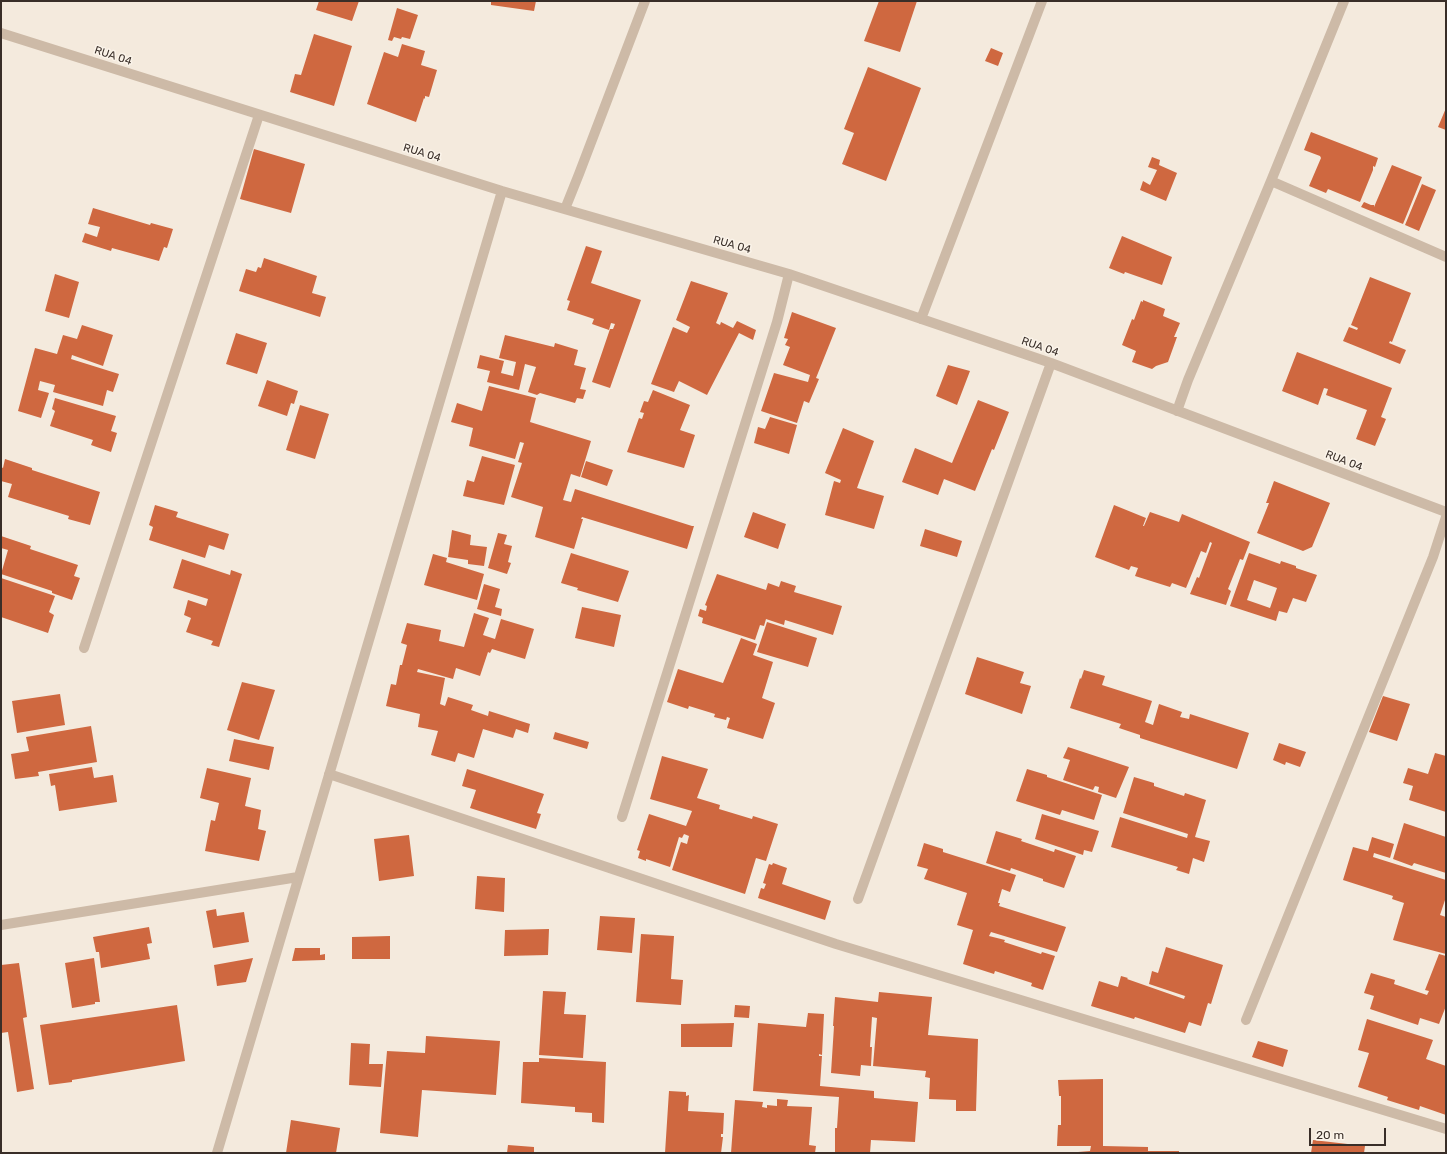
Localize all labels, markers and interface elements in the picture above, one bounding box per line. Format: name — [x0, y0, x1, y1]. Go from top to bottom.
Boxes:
street label: RUA 04 — [93, 44, 133, 68]
street label: RUA 04 — [402, 141, 442, 165]
street label: RUA 04 — [712, 233, 752, 257]
street label: RUA 04 — [1020, 334, 1060, 360]
street label: RUA 04 — [1324, 448, 1364, 474]
scale bar — [1311, 1120, 1388, 1146]
text: 20 m — [1316, 1128, 1344, 1142]

